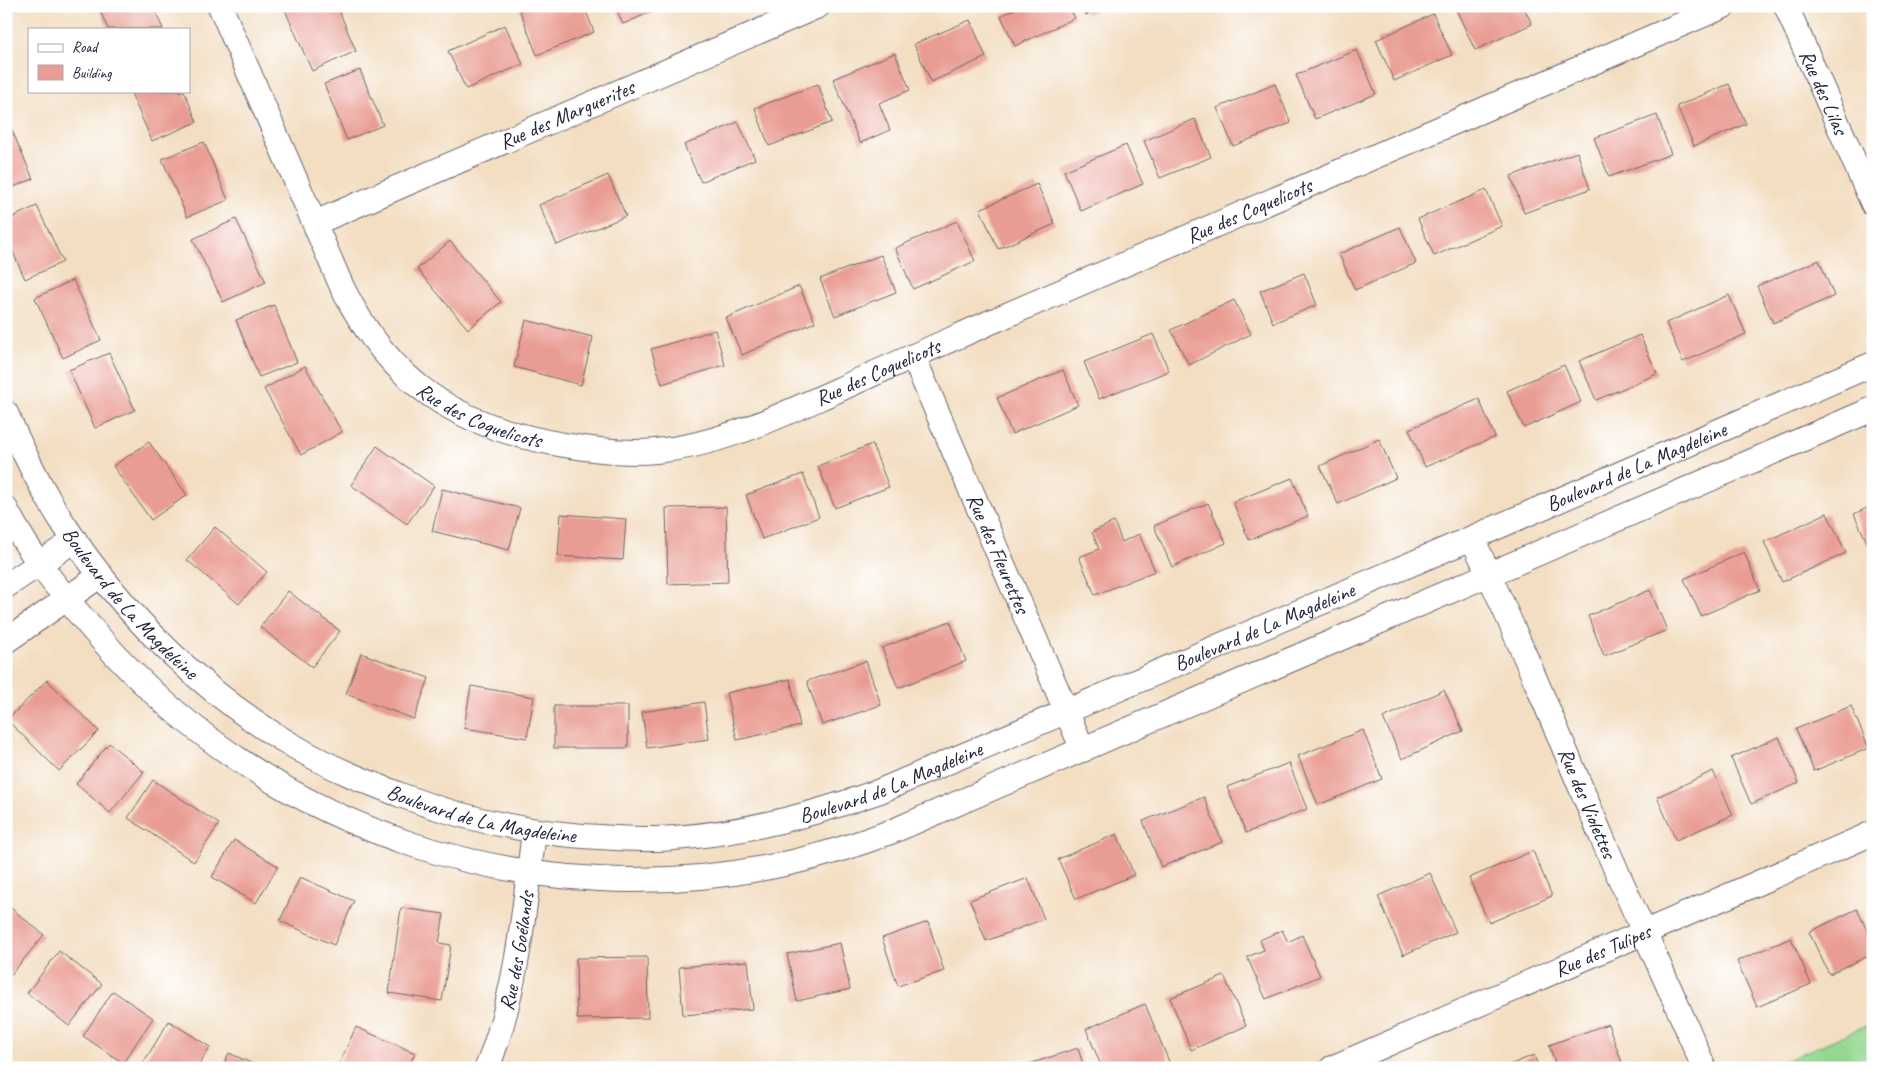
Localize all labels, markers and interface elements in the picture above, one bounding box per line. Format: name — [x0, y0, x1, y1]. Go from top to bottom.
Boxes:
legend — [28, 28, 190, 92]
text: Road — [72, 38, 99, 57]
street label: Rue des Lilas — [1794, 46, 1855, 140]
text: Building — [72, 64, 112, 83]
street label: Rue des Marguerites — [495, 73, 640, 155]
street label: Rue des Coquelicots — [1182, 171, 1317, 249]
street label: Rue des Coquelicots — [811, 332, 946, 411]
street label: Rue des Coquelicots — [412, 377, 546, 454]
street label: Boulevard de La Magdeleine — [1542, 416, 1731, 517]
street label: Rue des Fleurettes — [961, 490, 1036, 619]
street label: Boulevard de La Magdeleine — [57, 522, 204, 686]
street label: Boulevard de La Magdeleine — [1170, 576, 1360, 677]
street label: Boulevard de La Magdeleine — [796, 735, 987, 829]
street label: Rue des Violettes — [1553, 744, 1623, 864]
street label: Boulevard de La Magdeleine — [383, 778, 578, 849]
street label: Rue des Goélands — [493, 888, 540, 1013]
street label: Rue des Tulipes — [1550, 917, 1657, 983]

